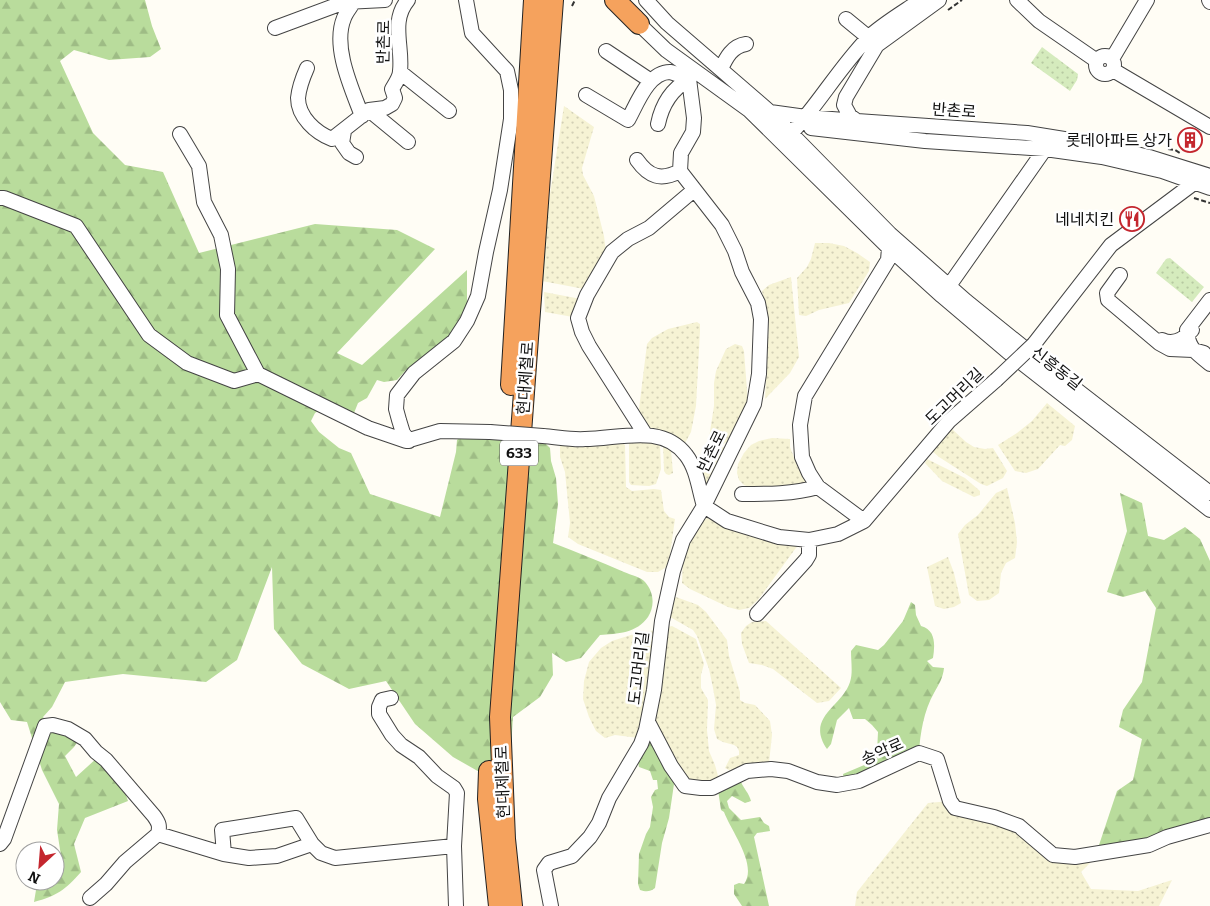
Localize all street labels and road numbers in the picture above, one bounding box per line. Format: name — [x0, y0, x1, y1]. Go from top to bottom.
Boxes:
street label: 반촌로 — [374, 19, 393, 64]
street label: 반촌로 — [931, 99, 977, 122]
street label: 현대제철로 — [513, 340, 538, 415]
street label: 신흥동길 — [1028, 343, 1086, 394]
street label: 도고머리길 — [921, 364, 987, 429]
street label: 반촌로 — [693, 427, 730, 475]
road number: 633 — [500, 440, 538, 466]
street label: 도고머리길 — [625, 630, 652, 706]
street label: 송악로 — [858, 734, 906, 769]
street label: 현대제철로 — [492, 745, 513, 819]

